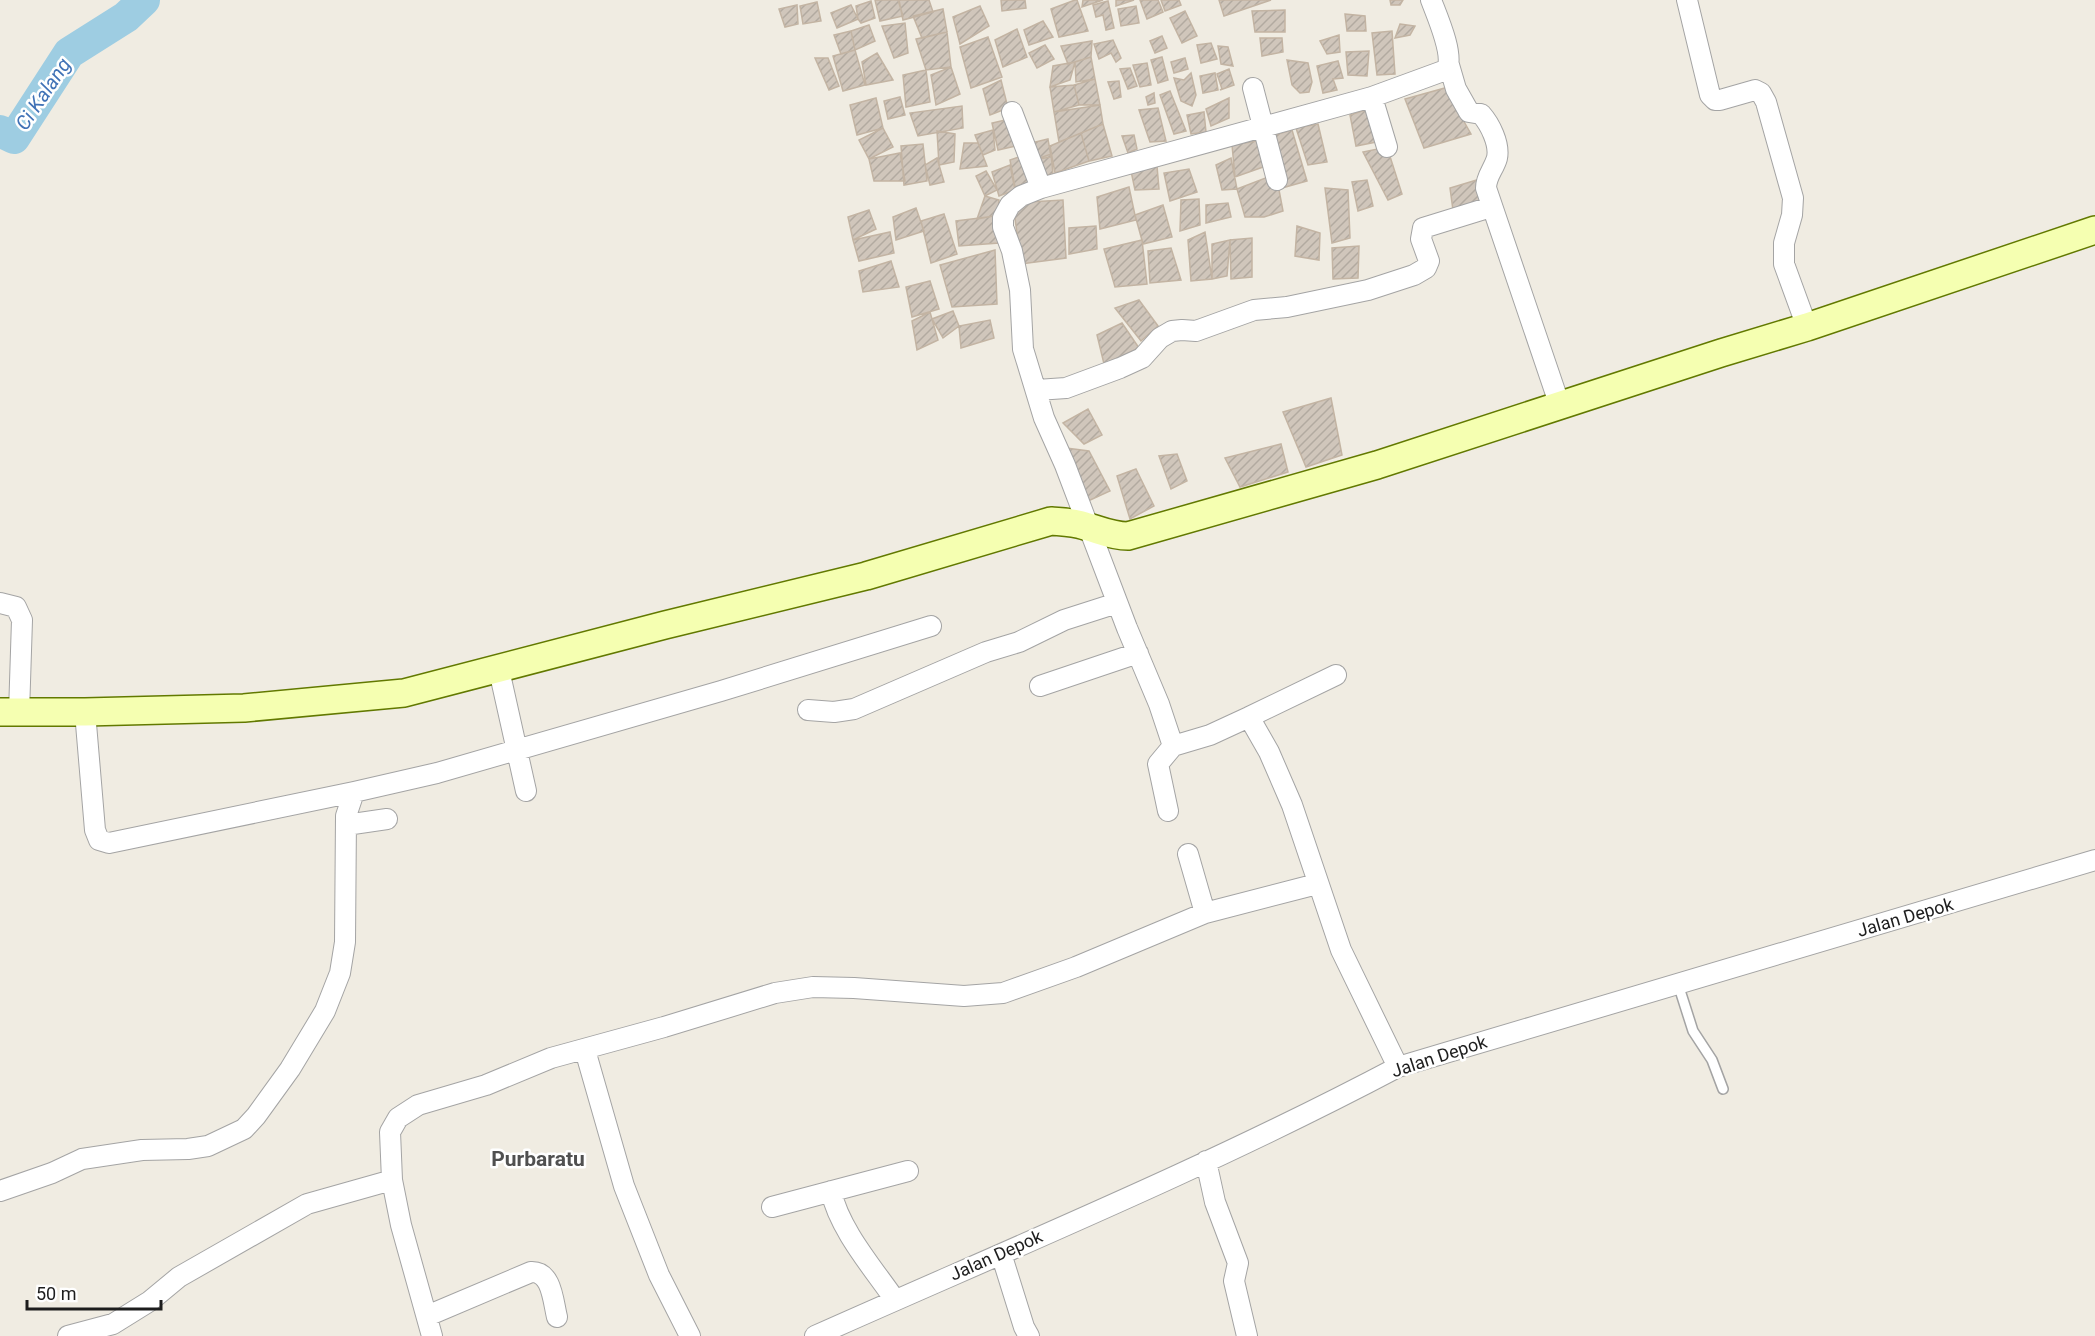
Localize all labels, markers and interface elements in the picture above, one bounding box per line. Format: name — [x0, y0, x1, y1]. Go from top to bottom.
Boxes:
water label: Ci Kalang — [10, 53, 76, 135]
street label: Jalan Depok — [1854, 893, 1956, 941]
street label: Jalan Depok — [1389, 1030, 1490, 1081]
district label: Purbaratu — [491, 1147, 585, 1171]
street label: Jalan Depok — [946, 1225, 1046, 1285]
scale bar — [27, 1273, 160, 1311]
text: 50 m — [36, 1283, 76, 1304]

